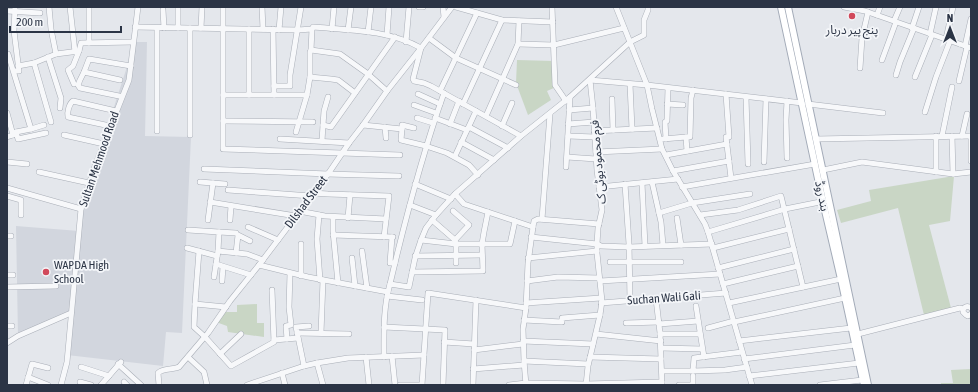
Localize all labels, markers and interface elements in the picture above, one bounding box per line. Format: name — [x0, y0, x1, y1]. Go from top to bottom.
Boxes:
scale bar — [10, 8, 121, 34]
north arrow — [930, 8, 970, 48]
marker: پنج پیر دربار — [847, 11, 857, 21]
text: N — [947, 12, 953, 24]
text: 200 m — [16, 15, 43, 29]
place label: پنج پیر دربار — [825, 23, 878, 39]
street label: Sultan Mehmood Road — [76, 109, 122, 209]
street label: فرم محمود بوٹی ک — [587, 119, 611, 205]
street label: Dilshad Street — [282, 173, 331, 231]
street label: بند روڈ — [812, 179, 832, 213]
place label: WAPDA High School — [54, 258, 109, 286]
marker: WAPDA High School — [41, 267, 51, 277]
street label: Suchan Wali Gali — [627, 288, 701, 308]

